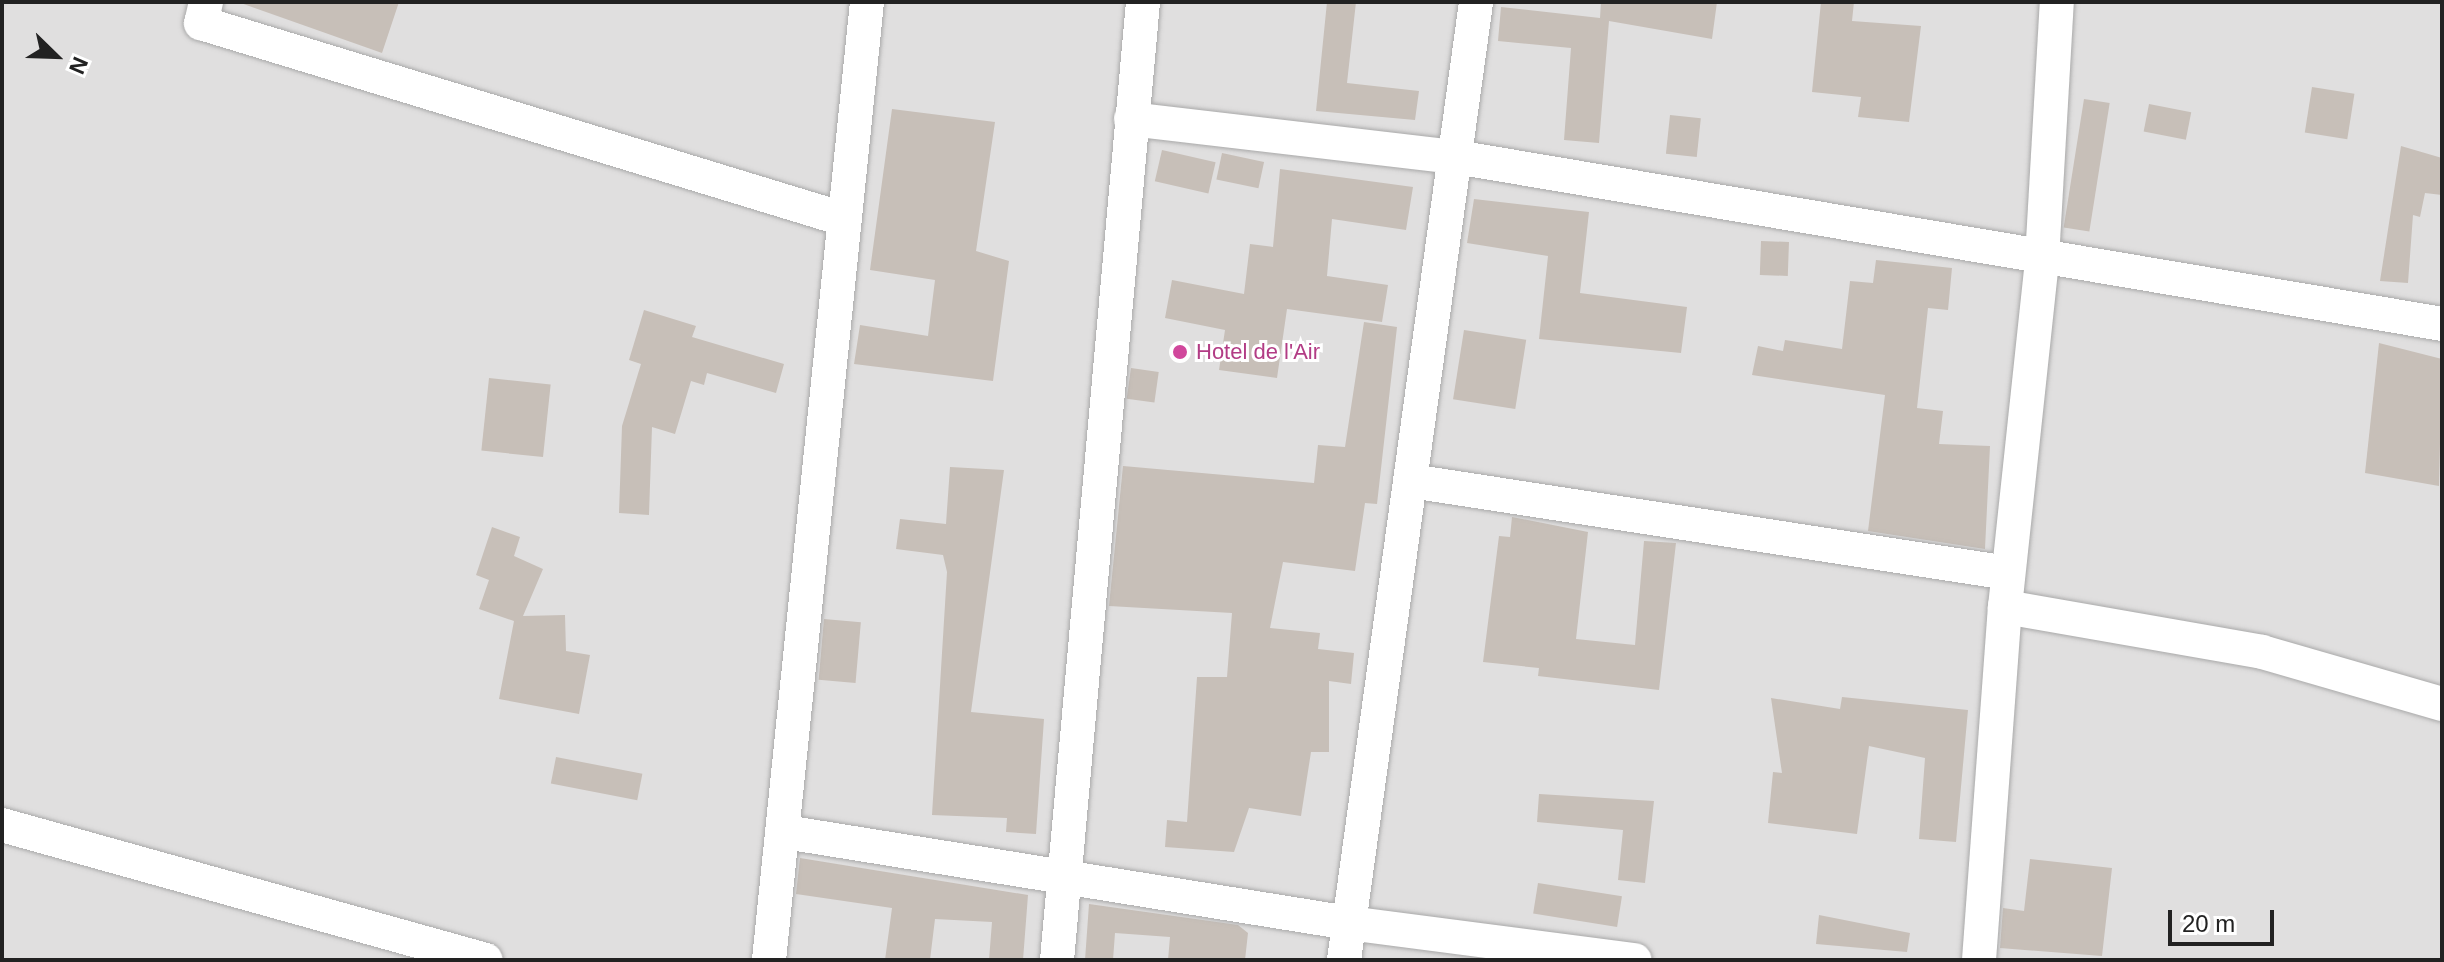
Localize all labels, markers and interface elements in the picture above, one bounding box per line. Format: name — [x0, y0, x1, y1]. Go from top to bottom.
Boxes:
north arrow — [16, 16, 96, 96]
text: N — [64, 53, 93, 78]
place label: Hotel de l'Air — [1196, 339, 1320, 365]
marker: Hotel de l'Air — [1171, 343, 1189, 361]
scale bar — [2172, 894, 2278, 944]
text: 20 m — [2182, 910, 2235, 937]

